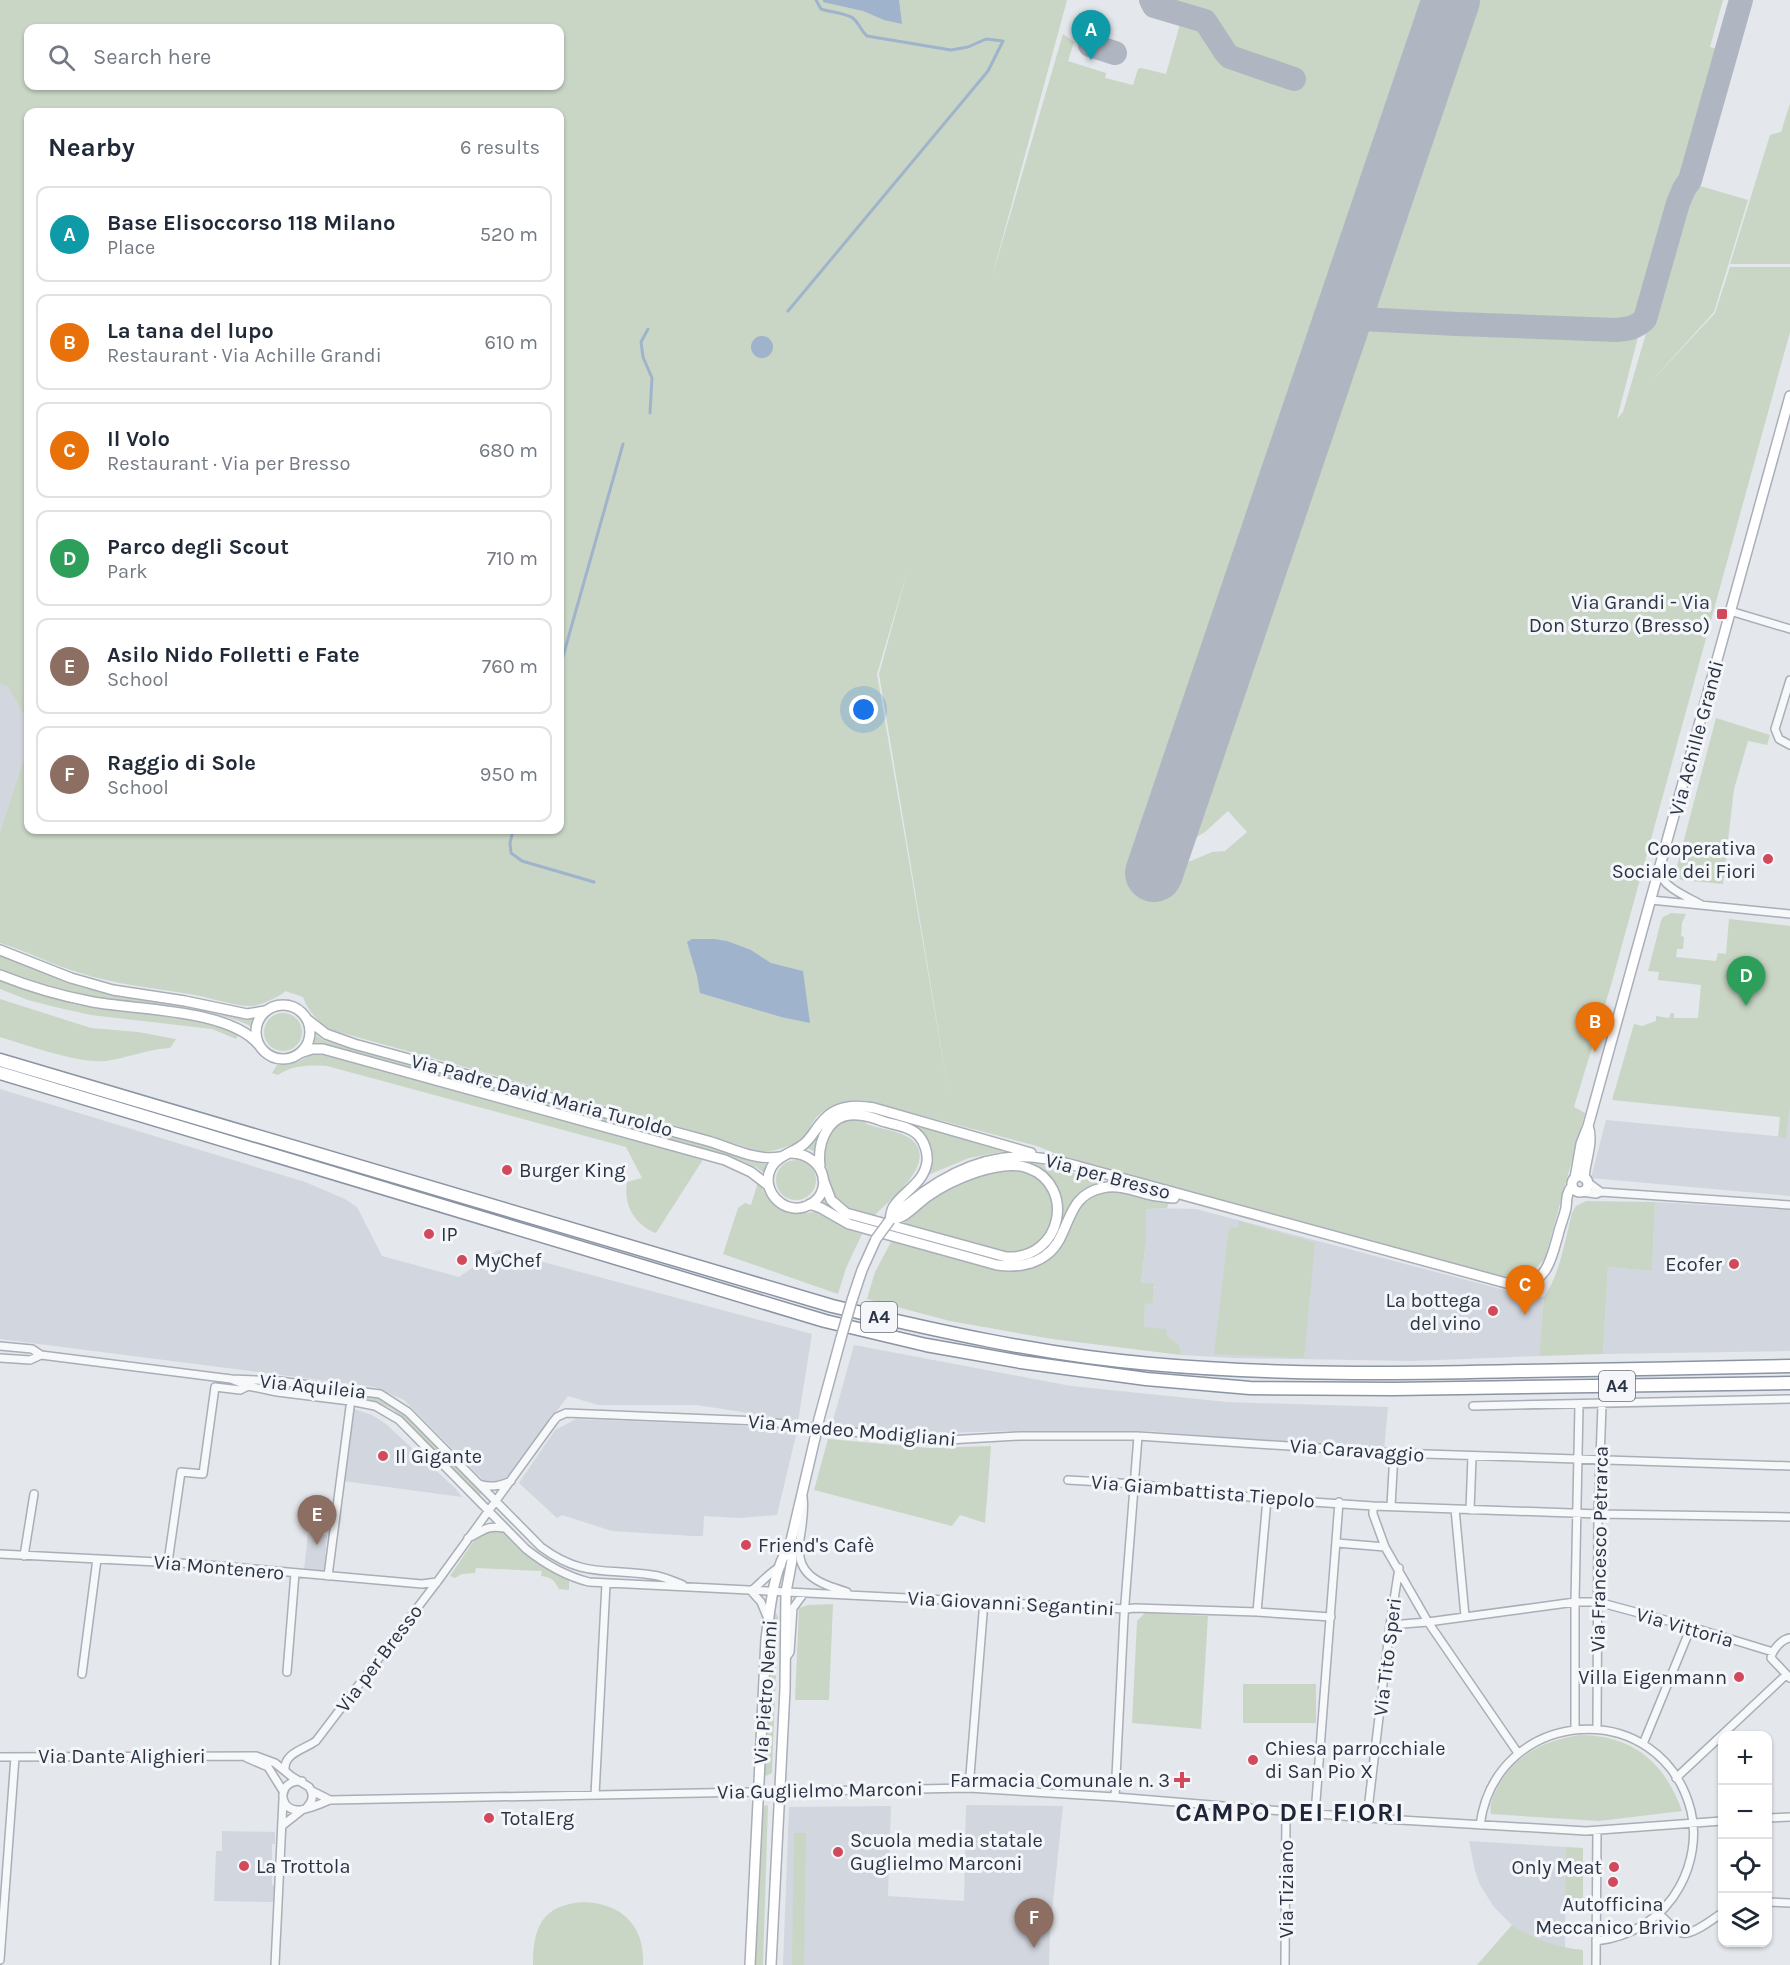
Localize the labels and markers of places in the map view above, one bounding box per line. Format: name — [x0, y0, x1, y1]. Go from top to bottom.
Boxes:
pin: A — [1072, 10, 1110, 60]
place label: Via Grandi - Via Don Sturzo (Bresso) — [1529, 591, 1710, 637]
marker: Via Grandi - Via Don Sturzo (Bresso) — [1715, 607, 1729, 621]
place label: Cooperativa Sociale dei Fiori — [1612, 837, 1756, 883]
marker: Cooperativa Sociale dei Fiori — [1761, 852, 1775, 866]
pin: D — [1726, 956, 1766, 1006]
pin: B — [1576, 1002, 1614, 1052]
place label: Burger King — [519, 1159, 625, 1182]
marker: Burger King — [500, 1163, 514, 1177]
place label: IP — [441, 1223, 458, 1246]
marker: IP — [422, 1227, 436, 1241]
place label: MyChef — [474, 1249, 542, 1272]
marker: MyChef — [455, 1253, 469, 1267]
place label: Ecofer — [1665, 1253, 1723, 1276]
marker: Ecofer — [1727, 1257, 1741, 1271]
pin: C — [1506, 1266, 1544, 1315]
place label: La bottega del vino — [1386, 1289, 1481, 1335]
marker: La bottega del vino — [1486, 1304, 1500, 1318]
place label: Il Gigante — [395, 1445, 482, 1468]
marker: Il Gigante — [376, 1449, 390, 1463]
pin: E — [298, 1496, 336, 1545]
place label: Friend's Cafè — [758, 1534, 874, 1557]
marker: Friend's Cafè — [739, 1538, 753, 1552]
place label: Villa Eigenmann — [1578, 1666, 1727, 1689]
marker: Villa Eigenmann — [1732, 1670, 1746, 1684]
place label: Chiesa parrocchiale di San Pio X — [1265, 1737, 1445, 1783]
marker: Chiesa parrocchiale di San Pio X — [1246, 1753, 1260, 1767]
place label: Farmacia Comunale n. 3 — [950, 1769, 1170, 1792]
marker: Farmacia Comunale n. 3 — [1175, 1773, 1189, 1787]
place label: TotalErg — [501, 1807, 574, 1830]
marker: TotalErg — [482, 1811, 496, 1825]
place label: Scuola media statale Guglielmo Marconi — [850, 1829, 1043, 1875]
marker: Scuola media statale Guglielmo Marconi — [831, 1845, 845, 1859]
place label: La Trottola — [256, 1855, 350, 1878]
place label: Only Meat — [1512, 1856, 1602, 1879]
marker: La Trottola — [237, 1859, 251, 1873]
marker: Only Meat — [1607, 1860, 1621, 1874]
marker: Autofficina Meccanico Brivio — [1606, 1875, 1620, 1889]
place label: Autofficina Meccanico Brivio — [1535, 1893, 1691, 1939]
pin: F — [1014, 1898, 1054, 1948]

